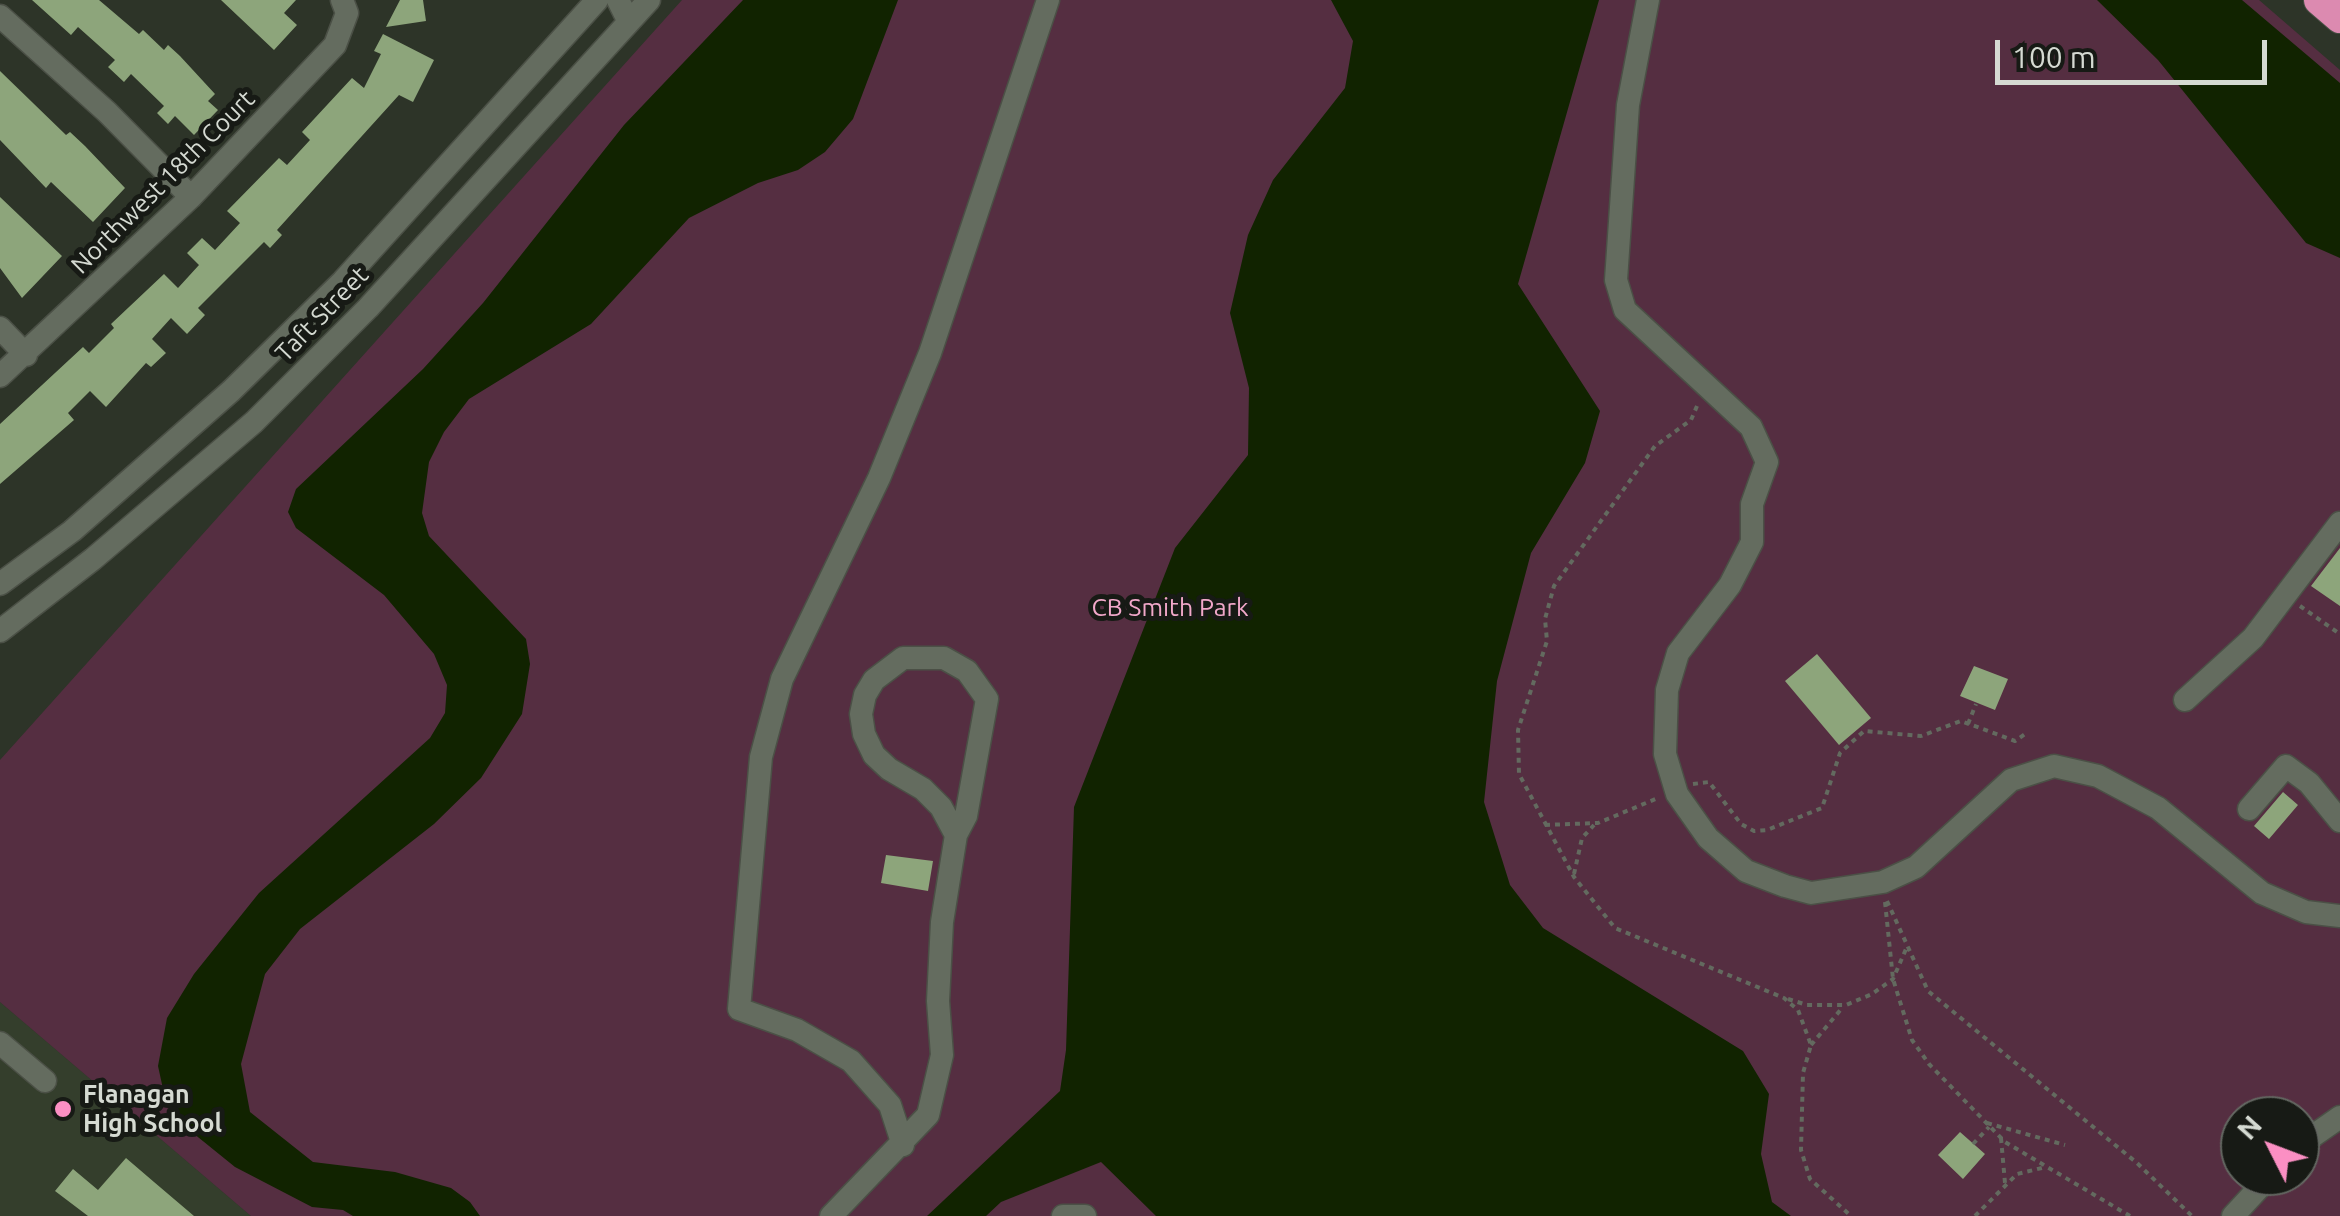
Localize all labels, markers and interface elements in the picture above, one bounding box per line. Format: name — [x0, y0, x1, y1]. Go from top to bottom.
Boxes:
scale bar — [2000, 20, 2272, 82]
text: 100 m — [2012, 40, 2096, 74]
street label: Northwest 18th Court — [65, 84, 261, 280]
street label: Taft Street — [269, 260, 375, 368]
park label: CB Smith Park — [1091, 593, 1249, 623]
place label: Flanagan High School — [83, 1080, 222, 1139]
north arrow — [2220, 1096, 2320, 1196]
marker: Flanagan High School — [52, 1098, 74, 1120]
text: N — [2230, 1109, 2267, 1145]

